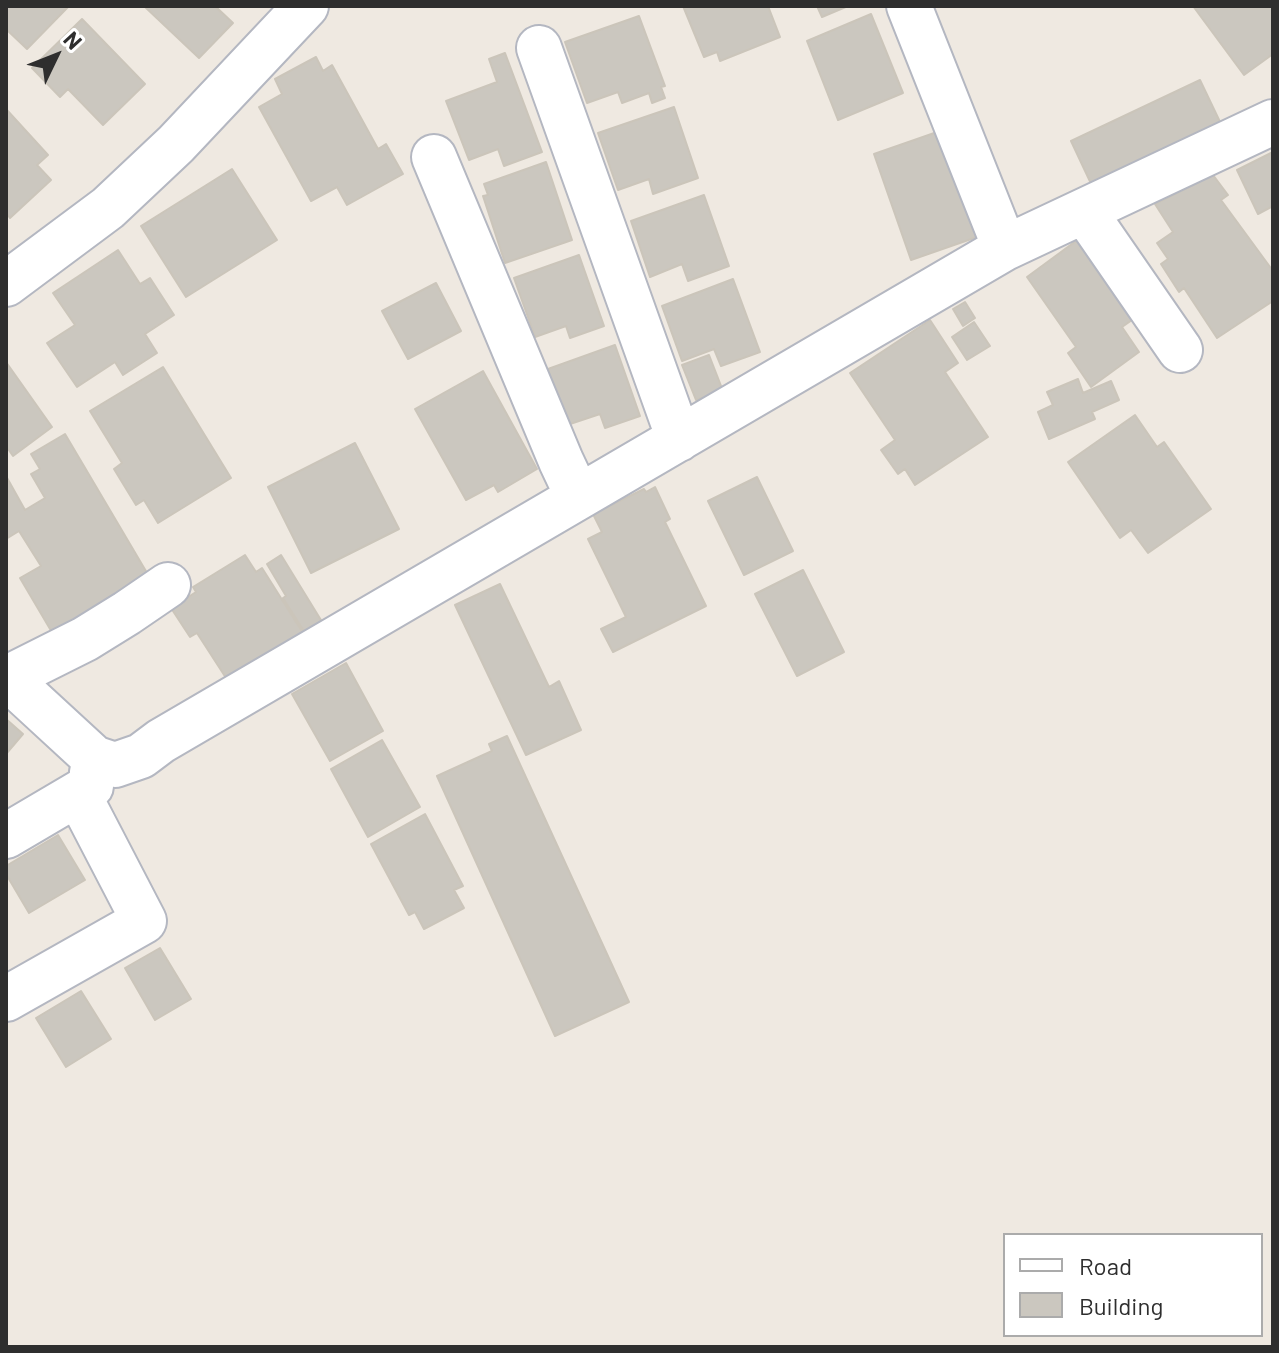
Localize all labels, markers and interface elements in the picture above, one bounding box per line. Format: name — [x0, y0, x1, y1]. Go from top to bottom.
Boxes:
north arrow — [16, 16, 96, 96]
text: N — [59, 25, 88, 54]
legend — [1003, 1233, 1263, 1337]
text: Road — [1079, 1251, 1132, 1280]
text: Building — [1079, 1291, 1163, 1320]

